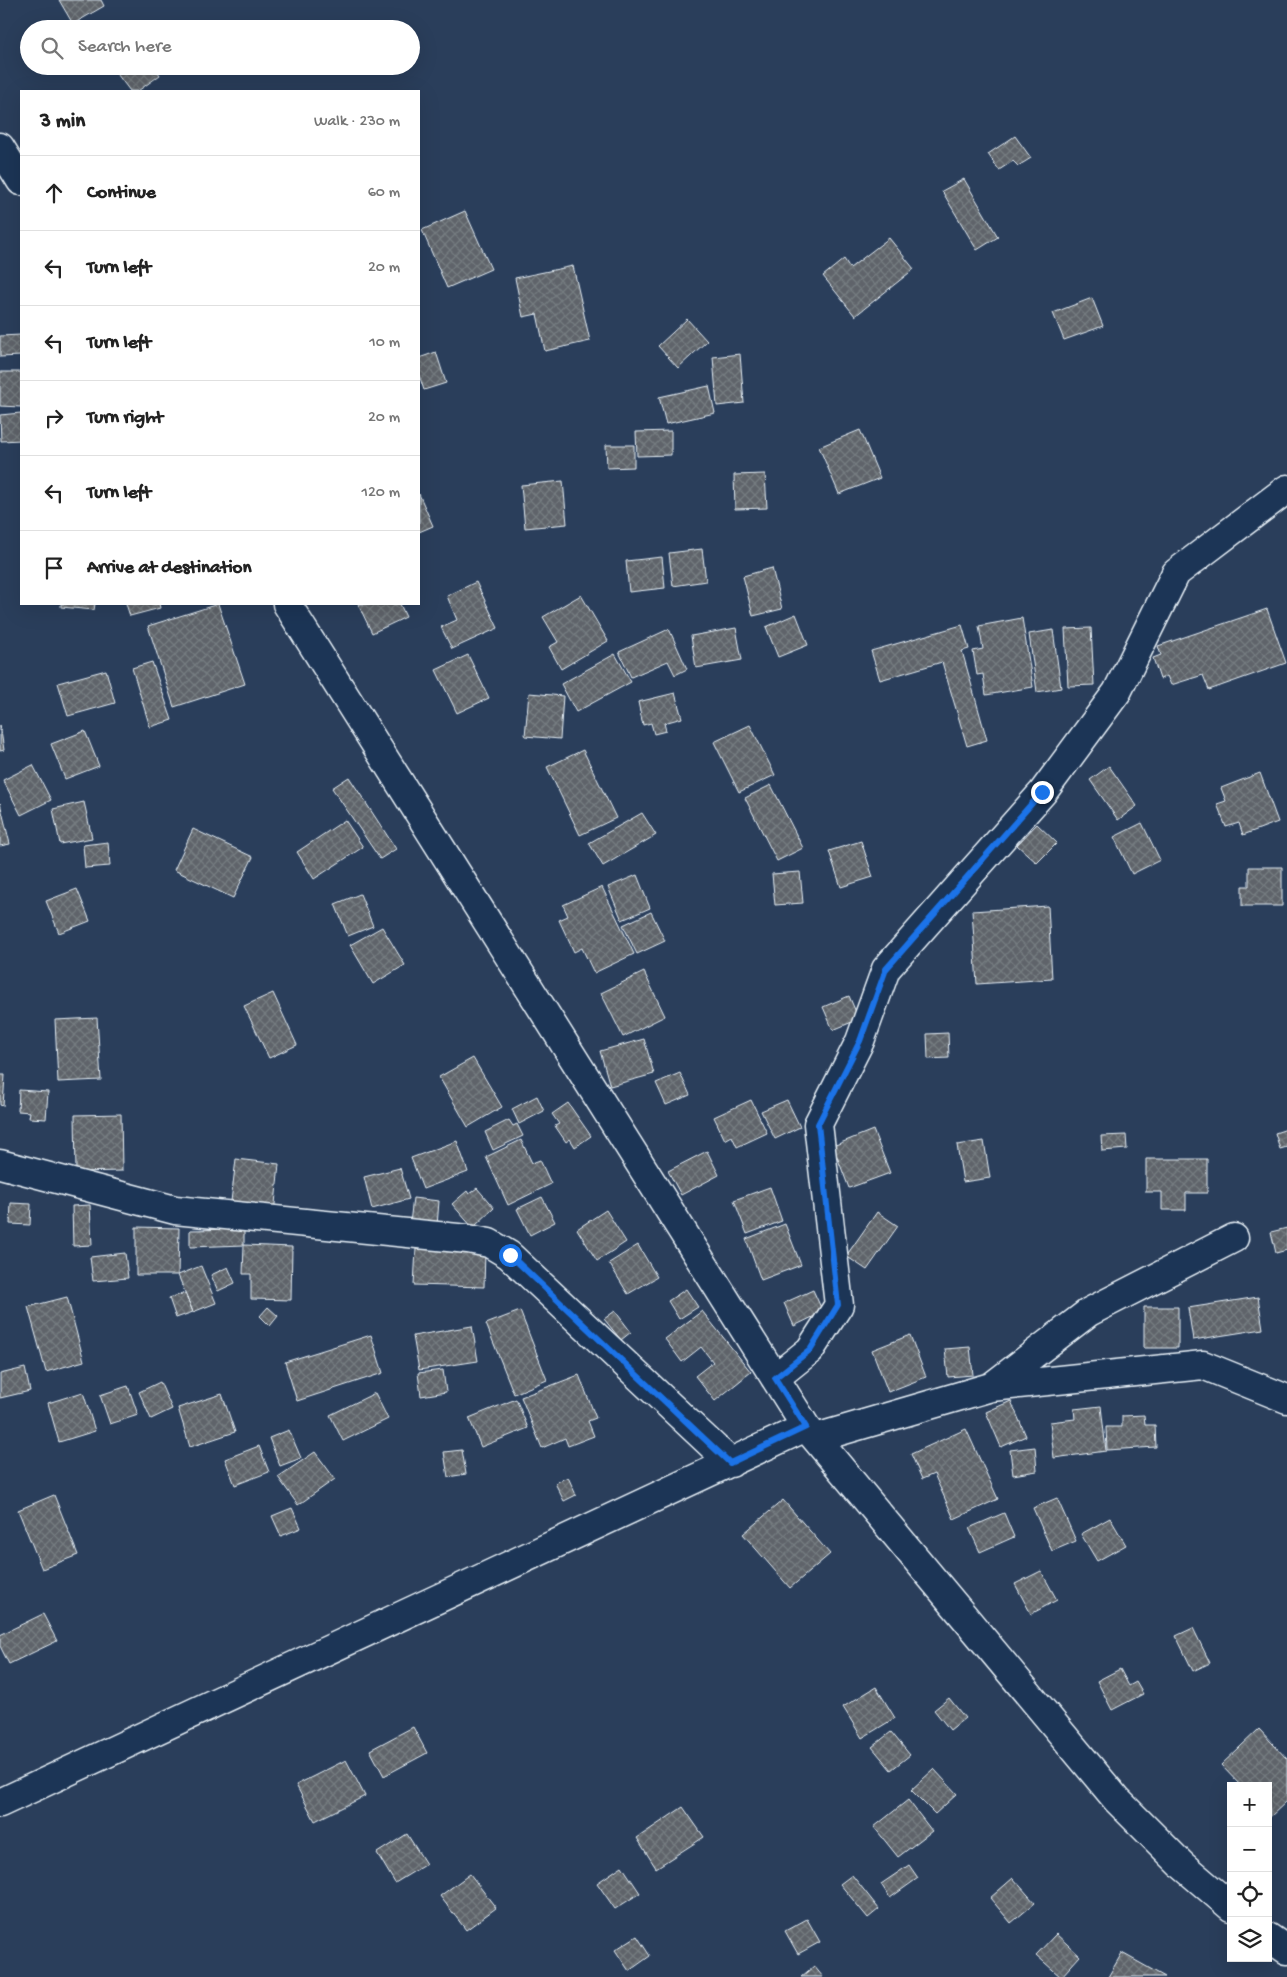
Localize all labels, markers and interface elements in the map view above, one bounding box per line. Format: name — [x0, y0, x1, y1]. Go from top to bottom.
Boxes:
search box — [20, 20, 420, 75]
icon: search — [38, 34, 66, 62]
text: Search here — [78, 36, 172, 59]
text: 3 min — [40, 110, 85, 135]
text: Walk · 230 m — [314, 113, 400, 132]
icon: ahead — [40, 179, 68, 207]
text: Continue — [87, 182, 156, 205]
text: 60 m — [368, 184, 400, 203]
icon: left — [40, 254, 68, 282]
text: Turn left — [87, 257, 151, 280]
text: 20 m — [368, 259, 400, 278]
icon: left — [40, 329, 68, 357]
text: Turn left — [87, 332, 151, 355]
text: 10 m — [369, 334, 400, 353]
icon: right — [40, 404, 68, 432]
text: Turn right — [87, 407, 163, 430]
text: 20 m — [368, 409, 400, 428]
icon: left — [40, 479, 68, 507]
text: Turn left — [87, 482, 151, 505]
text: 120 m — [361, 484, 400, 503]
icon: arrive — [40, 554, 68, 582]
text: Arrive at destination — [87, 557, 251, 580]
route end — [1031, 781, 1054, 804]
route start — [499, 1244, 522, 1267]
map controls — [1227, 1782, 1272, 1962]
button: + — [1227, 1782, 1272, 1827]
button: − — [1227, 1827, 1272, 1872]
button: locate — [1227, 1872, 1272, 1917]
button: layers — [1227, 1917, 1272, 1962]

